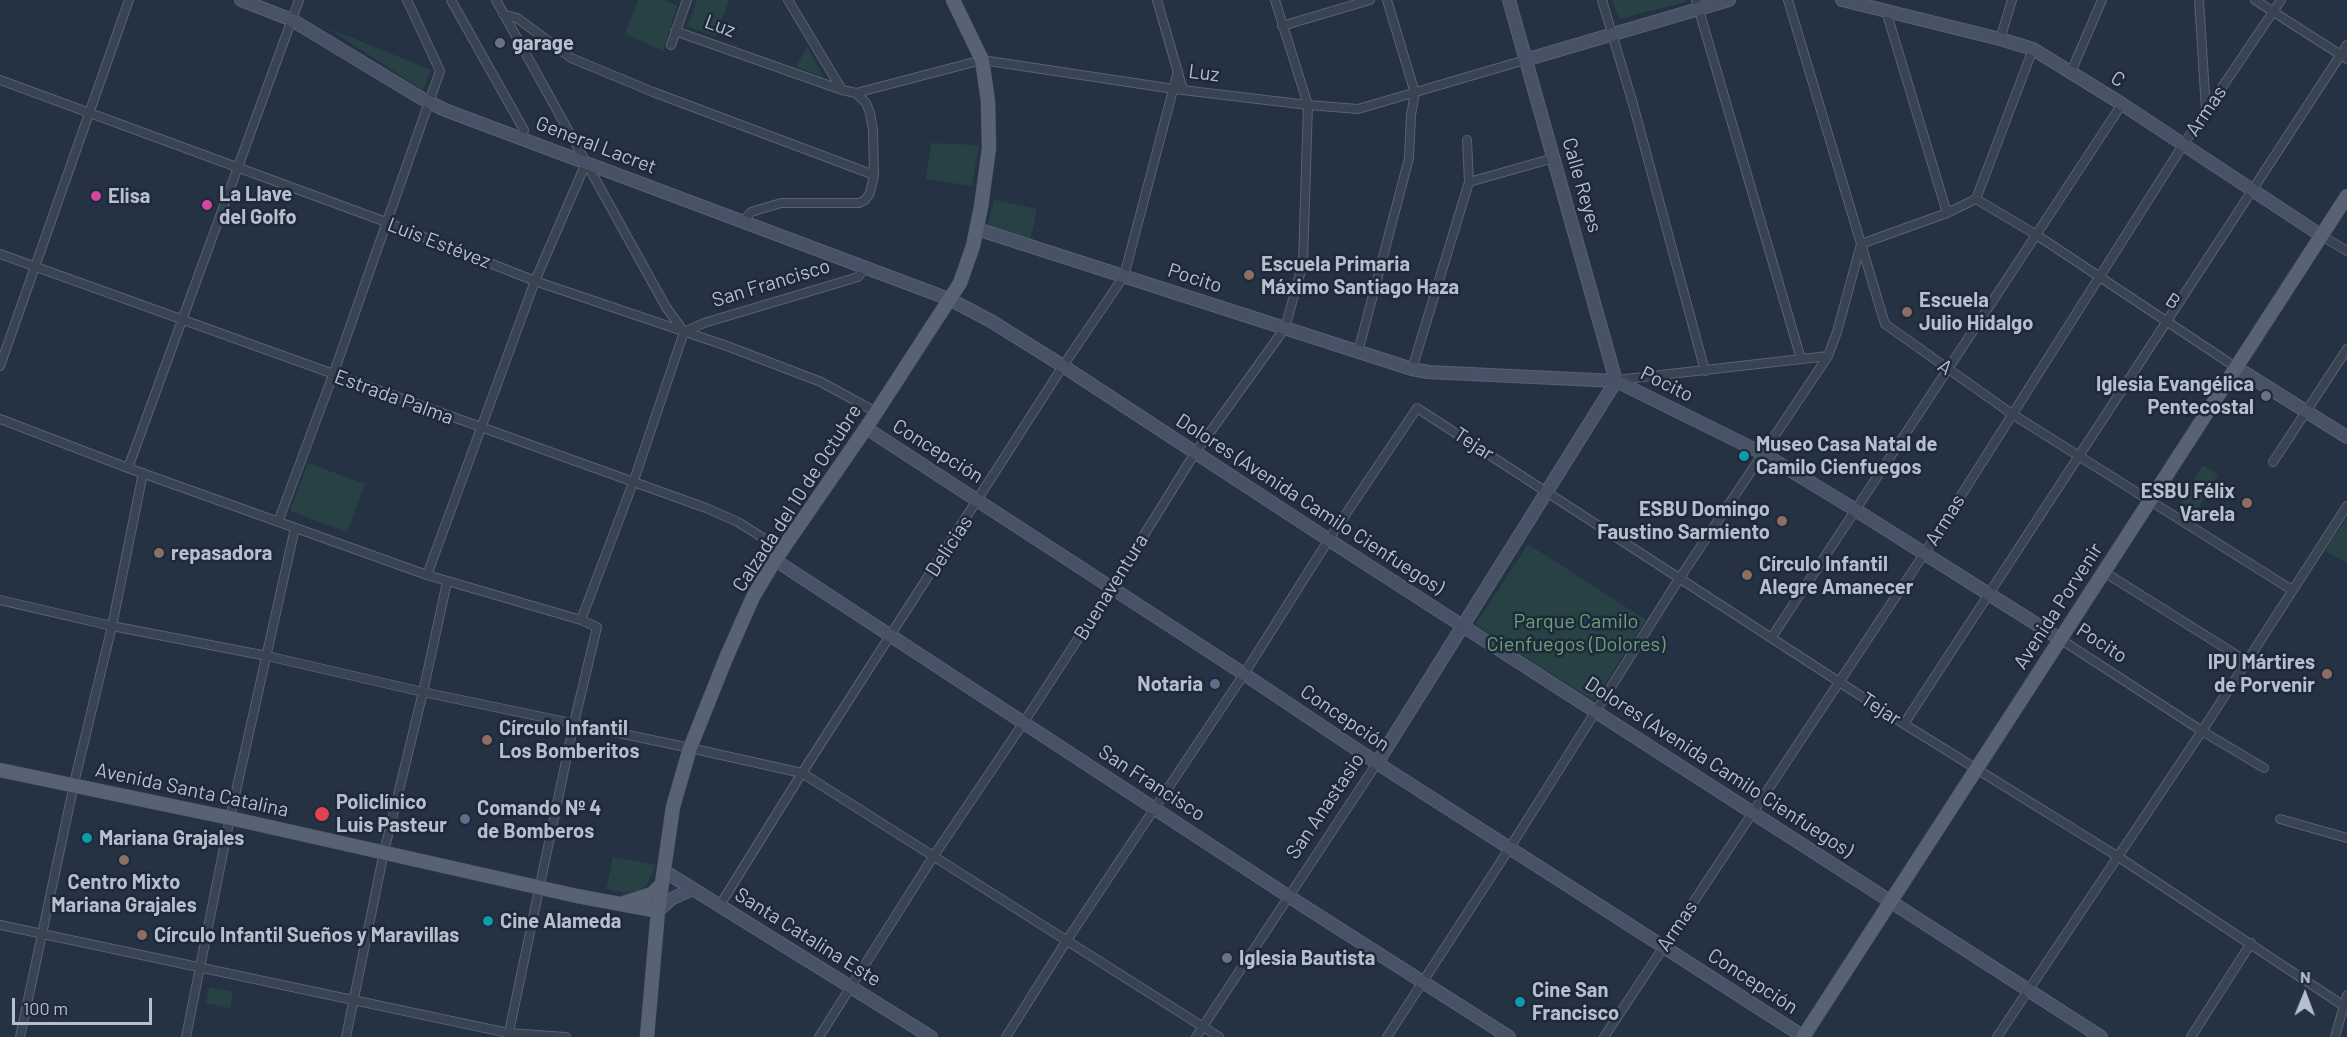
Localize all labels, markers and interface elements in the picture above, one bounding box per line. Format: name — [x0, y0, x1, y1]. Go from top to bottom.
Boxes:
street label: Luz — [701, 9, 739, 43]
place label: garage — [512, 31, 574, 55]
marker: garage — [493, 36, 507, 50]
street label: Luz — [1187, 59, 1221, 87]
street label: C — [2106, 66, 2130, 92]
street label: Armas — [2180, 81, 2232, 141]
street label: General Lacret — [532, 111, 660, 179]
street label: Calle Reyes — [1557, 135, 1607, 235]
place label: La Llave del Golfo — [219, 182, 297, 229]
place label: Elisa — [108, 184, 150, 208]
marker: Elisa — [89, 189, 103, 203]
marker: La Llave del Golfo — [200, 198, 214, 212]
street label: Luis Estévez — [384, 212, 494, 274]
place label: Escuela Primaria Máximo Santiago Haza — [1261, 252, 1459, 299]
street label: San Francisco — [709, 254, 833, 312]
street label: Pocito — [1165, 258, 1225, 298]
marker: Escuela Primaria Máximo Santiago Haza — [1242, 268, 1256, 282]
place label: Escuela Julio Hidalgo — [1919, 288, 2033, 335]
street label: B — [2161, 288, 2185, 314]
marker: Escuela Julio Hidalgo — [1900, 305, 1914, 319]
street label: A — [1933, 354, 1957, 380]
street label: Pocito — [1637, 361, 1697, 407]
street label: Estrada Palma — [331, 364, 457, 430]
place label: Iglesia Evangélica Pentecostal — [2096, 372, 2254, 419]
marker: Iglesia Evangélica Pentecostal — [2259, 389, 2273, 403]
street label: Calzada del 10 de Octubre — [727, 400, 867, 596]
street label: Dolores (Avenida Camilo Cienfuegos) — [1172, 408, 1448, 600]
street label: Concepción — [888, 414, 988, 488]
street label: Tejar — [1449, 422, 1499, 466]
place label: Museo Casa Natal de Camilo Cienfuegos — [1756, 432, 1937, 479]
marker: Museo Casa Natal de Camilo Cienfuegos — [1737, 449, 1751, 463]
place label: ESBU Félix Varela — [2141, 479, 2235, 526]
street label: Armas — [1920, 490, 1970, 550]
marker: ESBU Félix Varela — [2240, 496, 2254, 510]
place label: ESBU Domingo Faustino Sarmiento — [1597, 497, 1770, 544]
street label: Delicias — [920, 511, 978, 581]
marker: ESBU Domingo Faustino Sarmiento — [1775, 514, 1789, 528]
street label: Buenaventura — [1069, 530, 1153, 644]
street label: Avenida Porvenir — [2008, 538, 2108, 674]
place label: repasadora — [171, 541, 272, 565]
marker: repasadora — [152, 546, 166, 560]
place label: Círculo Infantil Alegre Amanecer — [1759, 552, 1913, 599]
marker: Círculo Infantil Alegre Amanecer — [1740, 568, 1754, 582]
park label: Parque Camilo Cienfuegos (Dolores) — [1487, 609, 1665, 656]
street label: Pocito — [2072, 618, 2132, 668]
place label: IPU Mártires de Porvenir — [2208, 650, 2315, 697]
marker: IPU Mártires de Porvenir — [2320, 667, 2334, 681]
street label: Dolores (Avenida Camilo Cienfuegos) — [1581, 671, 1857, 863]
place label: Notaria — [1137, 672, 1203, 696]
marker: Notaria — [1208, 677, 1222, 691]
street label: Concepción — [1296, 679, 1394, 757]
street label: Tejar — [1856, 687, 1906, 731]
place label: Círculo Infantil Los Bomberitos — [499, 716, 639, 763]
marker: Círculo Infantil Los Bomberitos — [480, 733, 494, 747]
street label: San Francisco — [1094, 740, 1210, 826]
street label: San Anastasio — [1281, 749, 1369, 863]
street label: Avenida Santa Catalina — [93, 758, 291, 822]
place label: Policlínico Luis Pasteur — [336, 790, 447, 837]
place label: Comando Nº 4 de Bomberos — [477, 796, 601, 843]
marker: Policlínico Luis Pasteur — [313, 805, 331, 823]
marker: Comando Nº 4 de Bomberos — [458, 812, 472, 826]
place label: Mariana Grajales — [99, 826, 244, 850]
marker: Mariana Grajales — [80, 831, 94, 845]
marker: Centro Mixto Mariana Grajales — [117, 853, 131, 867]
place label: Centro Mixto Mariana Grajales — [51, 870, 197, 917]
street label: Santa Catalina Este — [730, 882, 886, 992]
street label: Armas — [1651, 896, 1703, 956]
place label: Cine Alameda — [500, 909, 621, 933]
marker: Cine Alameda — [481, 914, 495, 928]
place label: Círculo Infantil Sueños y Maravillas — [154, 923, 459, 947]
marker: Círculo Infantil Sueños y Maravillas — [135, 928, 149, 942]
street label: Concepción — [1703, 943, 1803, 1019]
place label: Iglesia Bautista — [1239, 946, 1375, 970]
marker: Iglesia Bautista — [1220, 951, 1234, 965]
north arrow — [2275, 965, 2335, 1025]
text: N — [2300, 967, 2311, 986]
place label: Cine San Francisco — [1532, 978, 1619, 1025]
scale bar — [15, 986, 154, 1024]
marker: Cine San Francisco — [1513, 995, 1527, 1009]
text: 100 m — [23, 997, 68, 1019]

